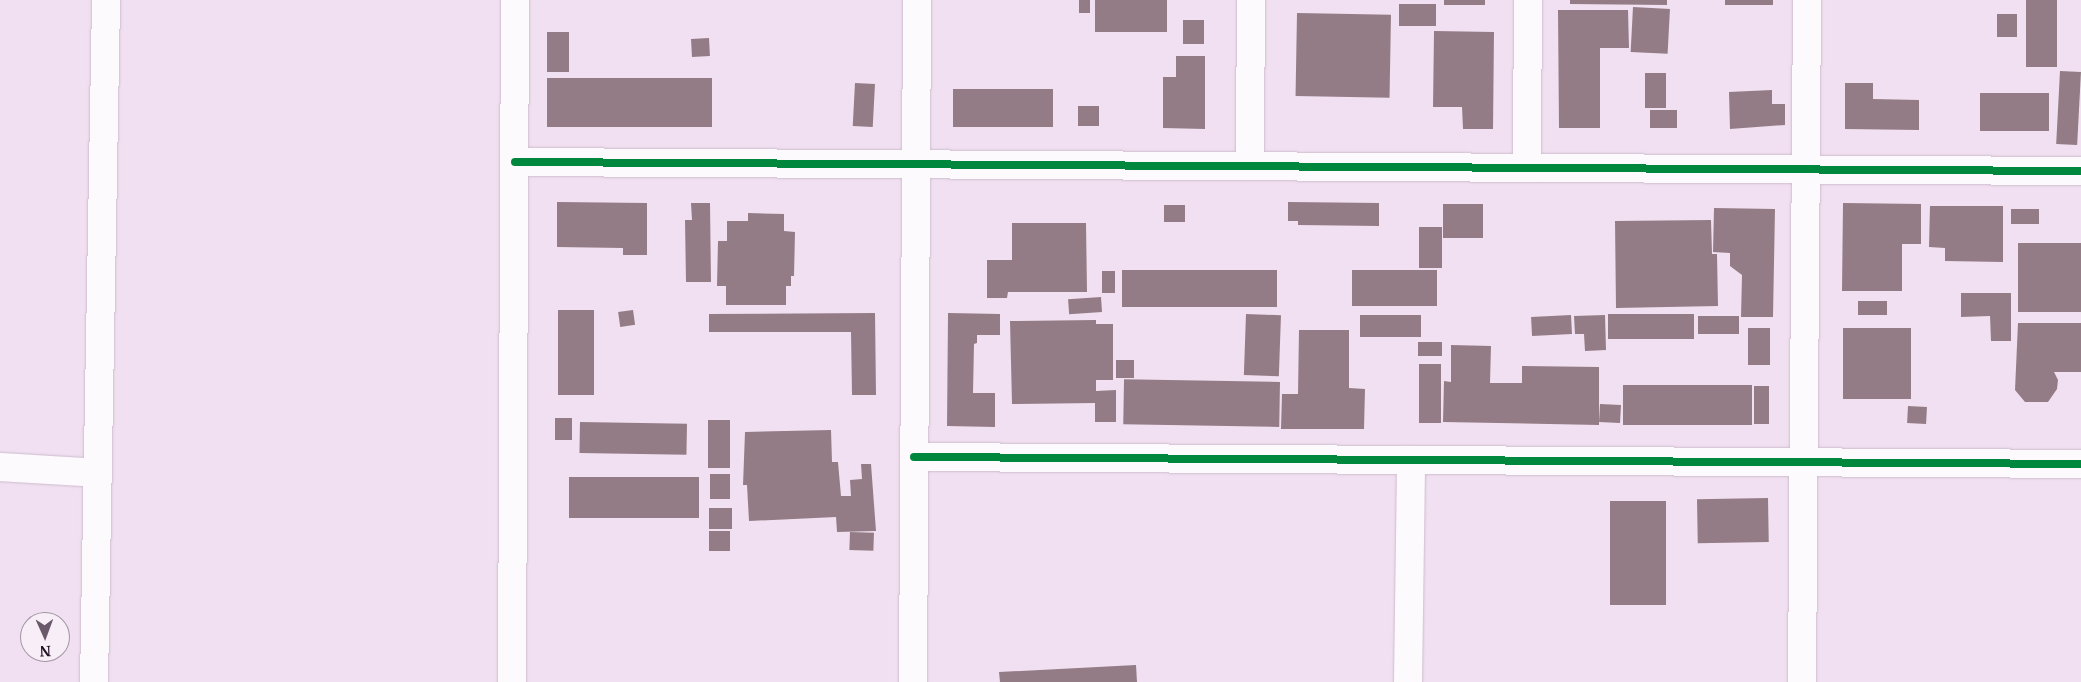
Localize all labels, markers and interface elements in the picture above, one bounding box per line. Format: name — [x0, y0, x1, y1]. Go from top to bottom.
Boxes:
north arrow — [20, 612, 70, 662]
text: N — [40, 642, 51, 660]

